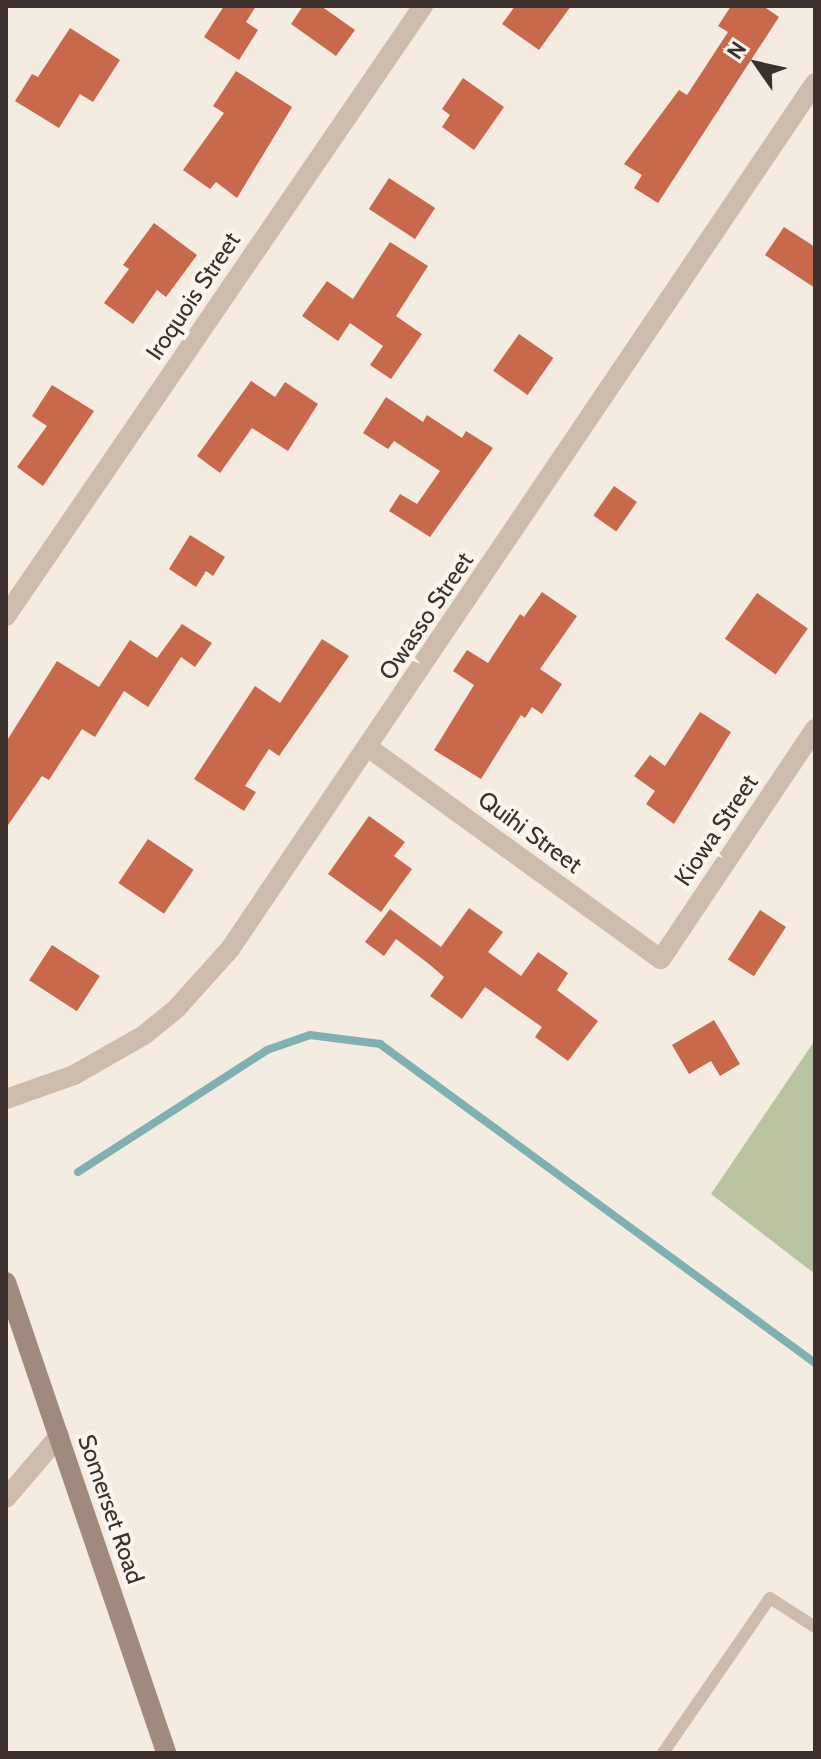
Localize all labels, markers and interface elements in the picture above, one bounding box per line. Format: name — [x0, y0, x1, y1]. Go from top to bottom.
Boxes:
north arrow — [717, 24, 797, 104]
text: N — [721, 36, 752, 64]
street label: Iroquois Street — [140, 227, 246, 365]
street label: Owasso Street — [373, 547, 479, 685]
street label: Kiowa Street — [668, 769, 764, 891]
street label: Quihi Street — [473, 785, 587, 879]
street label: Somerset Road — [72, 1431, 150, 1587]

